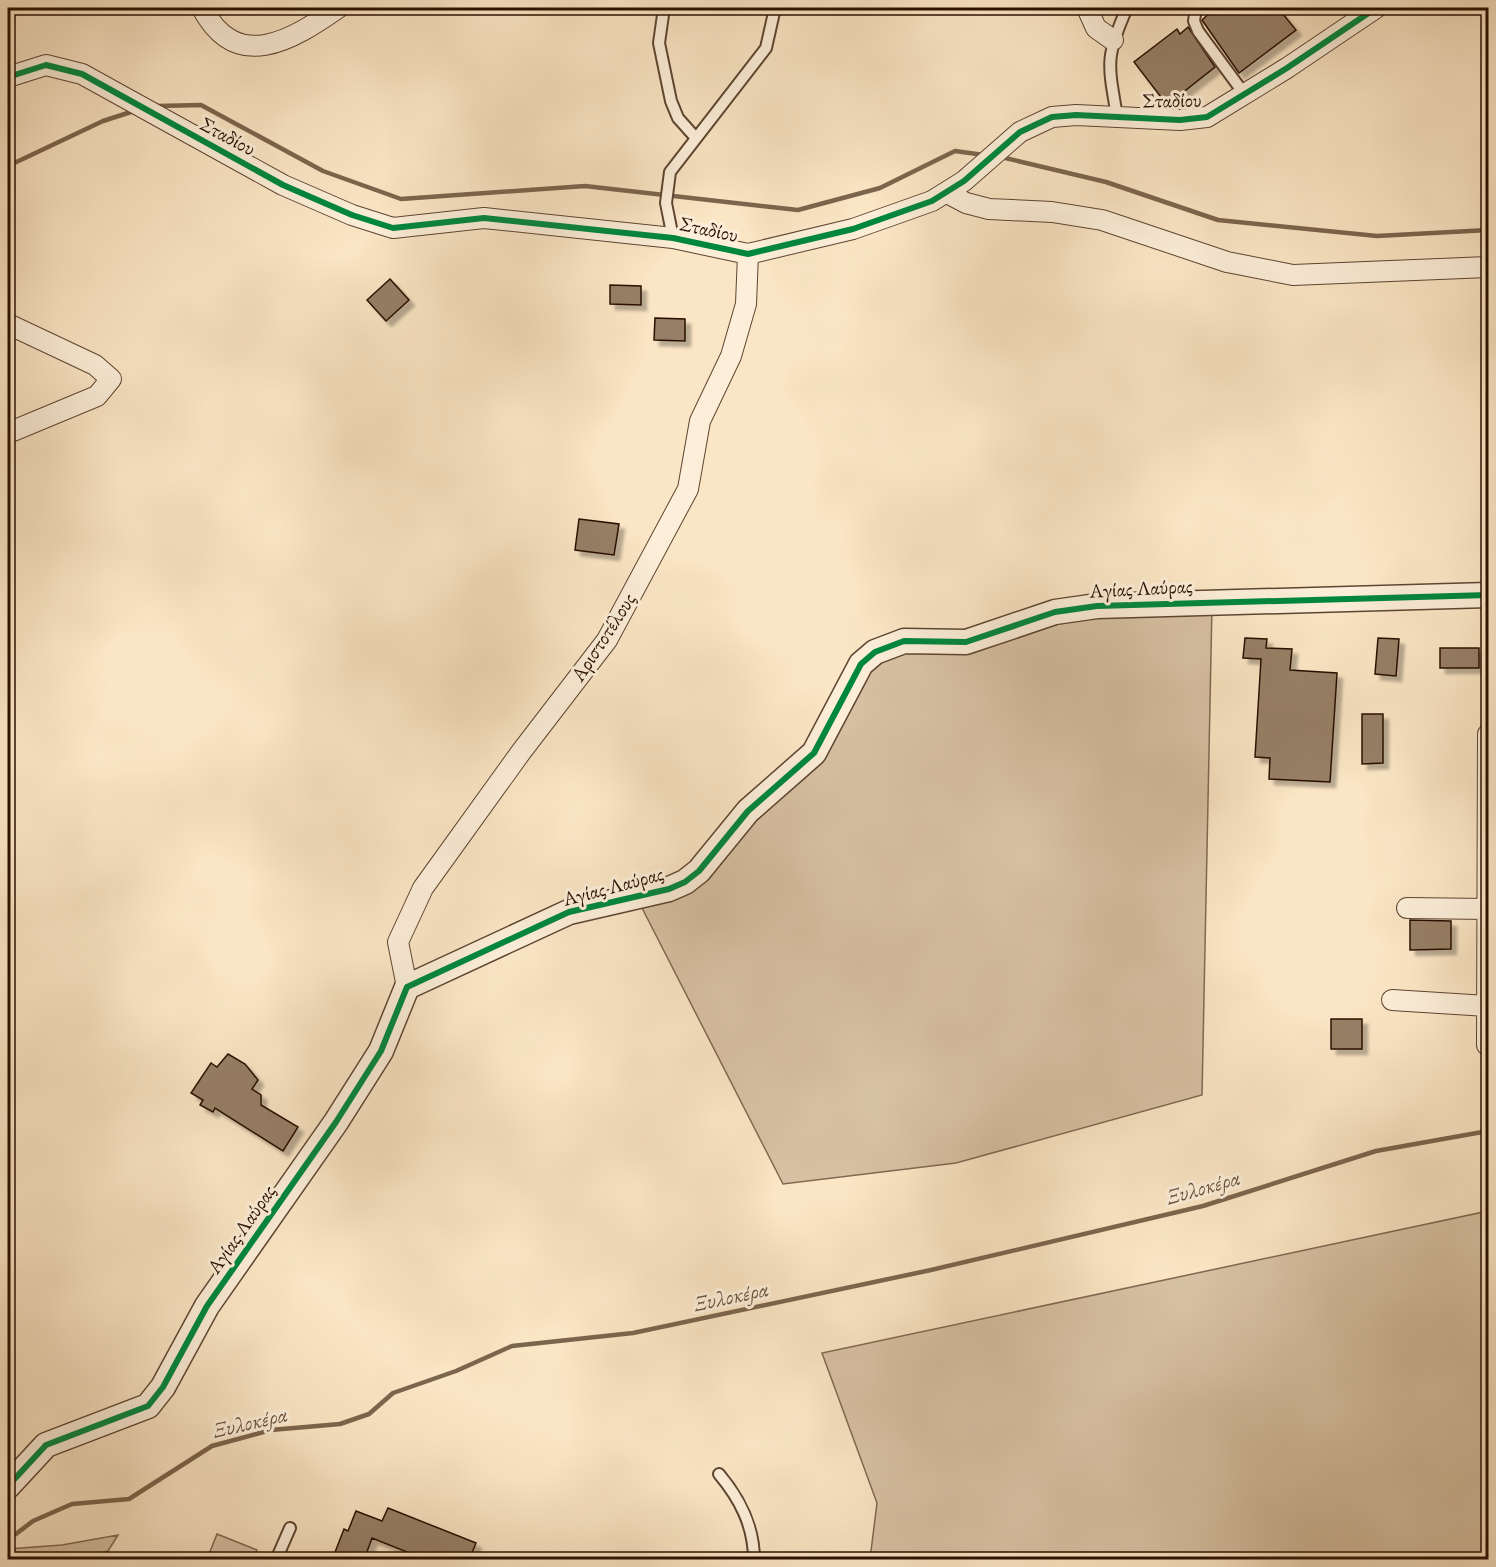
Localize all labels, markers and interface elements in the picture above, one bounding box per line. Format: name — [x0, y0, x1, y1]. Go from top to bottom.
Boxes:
street label: Σταδίου — [1142, 86, 1202, 114]
street label: Σταδίου — [196, 111, 260, 161]
street label: Σταδίου — [677, 210, 741, 248]
street label: Αγίας Λαύρας — [1088, 572, 1193, 604]
street label: Αριστοτέλους — [564, 588, 641, 687]
street label: Αγίας Λαύρας — [559, 860, 666, 912]
water label: Ξυλοκέρα — [1162, 1164, 1243, 1211]
street label: Αγίας Λαύρας — [200, 1179, 281, 1280]
water label: Ξυλοκέρα — [690, 1275, 771, 1317]
water label: Ξυλοκέρα — [209, 1400, 290, 1444]

